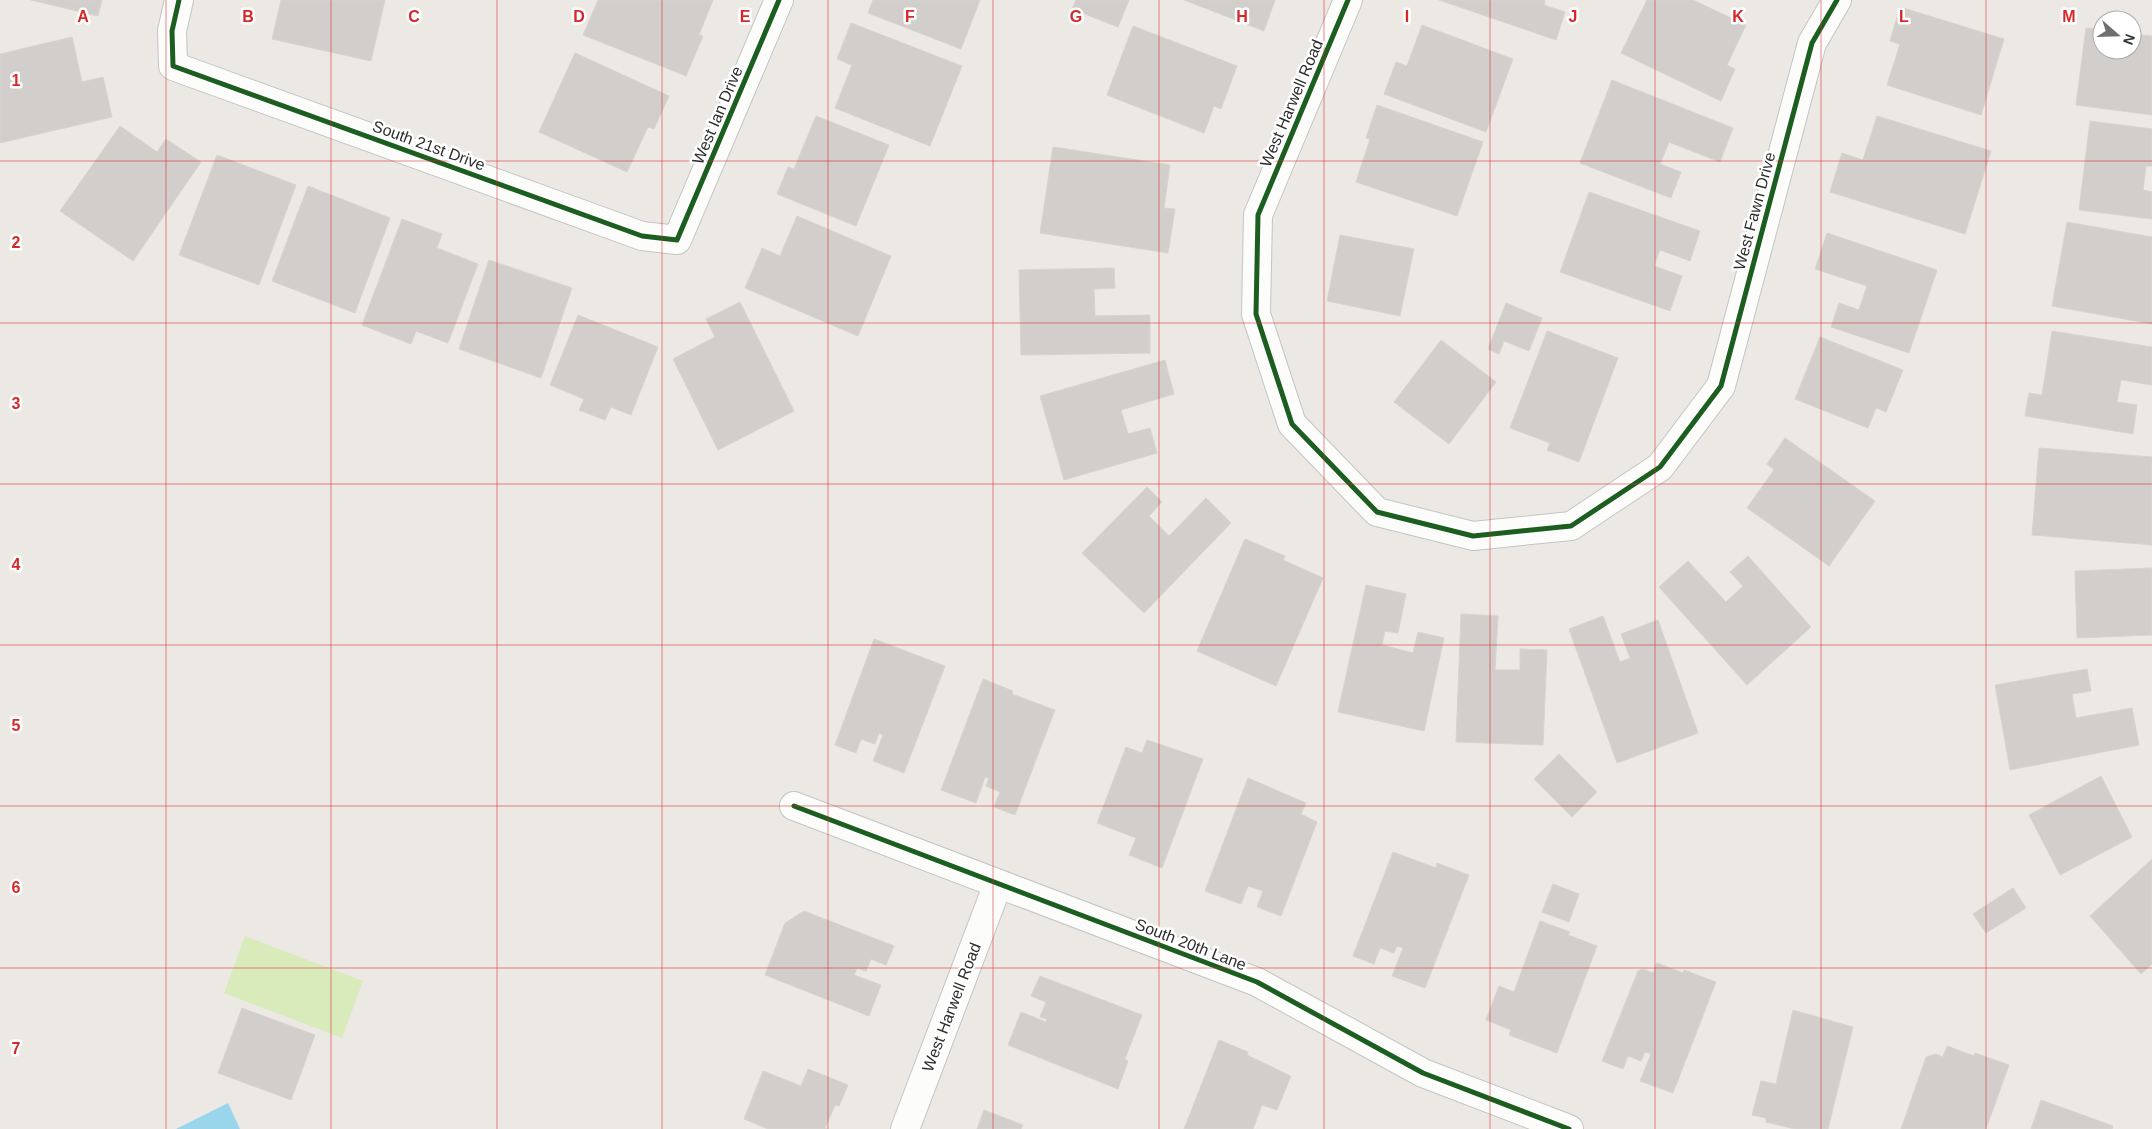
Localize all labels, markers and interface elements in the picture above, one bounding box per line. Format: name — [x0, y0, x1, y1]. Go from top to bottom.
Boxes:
text: A — [77, 8, 89, 25]
text: B — [242, 8, 254, 25]
text: C — [408, 8, 420, 25]
text: D — [573, 8, 585, 25]
text: E — [740, 8, 751, 25]
text: F — [905, 8, 915, 25]
text: G — [1070, 8, 1082, 25]
text: H — [1236, 8, 1248, 25]
text: I — [1405, 8, 1409, 25]
text: J — [1569, 8, 1577, 25]
text: K — [1732, 8, 1744, 25]
text: L — [1899, 8, 1909, 25]
text: M — [2062, 8, 2076, 25]
north arrow — [2092, 10, 2142, 60]
text: N — [2120, 32, 2138, 47]
street label: West Harwell Road — [1257, 37, 1326, 169]
street label: West Ian Drive — [689, 64, 746, 167]
text: 1 — [12, 72, 21, 89]
street label: South 21st Drive — [370, 117, 487, 174]
street label: West Fawn Drive — [1731, 150, 1778, 272]
text: 2 — [12, 234, 21, 251]
text: 3 — [12, 395, 21, 412]
text: 4 — [12, 556, 21, 573]
text: 5 — [12, 717, 21, 734]
text: 6 — [12, 879, 21, 896]
street label: South 20th Lane — [1133, 915, 1249, 973]
street label: West Harwell Road — [919, 940, 984, 1074]
text: 7 — [12, 1040, 21, 1057]

